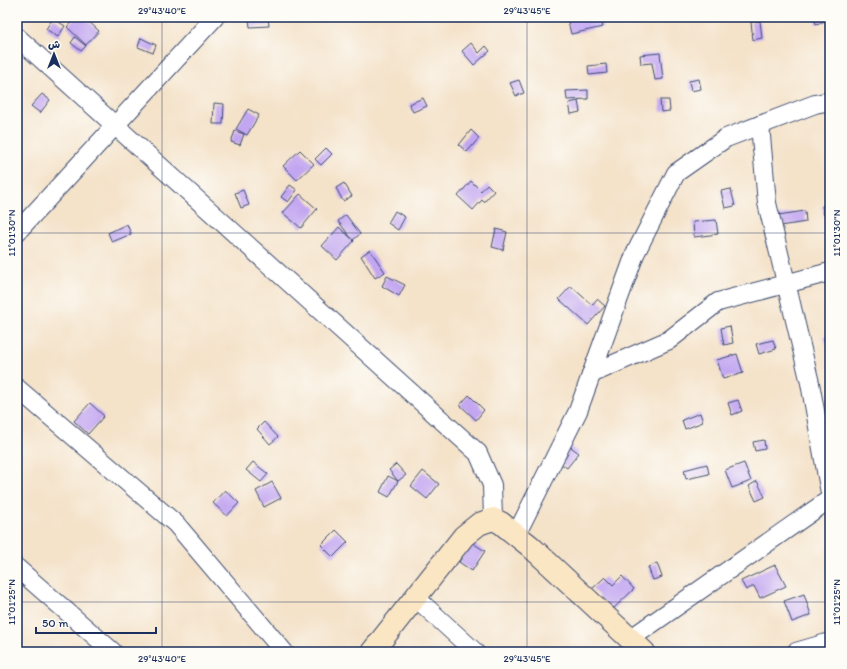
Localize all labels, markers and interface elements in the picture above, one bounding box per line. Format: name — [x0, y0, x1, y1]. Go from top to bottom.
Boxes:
text: 29°43'40"E — [138, 4, 187, 17]
text: 29°43'45"E — [503, 4, 551, 17]
north arrow — [34, 34, 74, 74]
text: ش — [48, 38, 60, 51]
text: 11°01'30"N — [5, 209, 18, 256]
text: 11°01'30"N — [830, 209, 843, 256]
text: 11°01'25"N — [5, 579, 18, 625]
text: 11°01'25"N — [830, 579, 843, 625]
scale bar — [36, 609, 156, 635]
text: 50 m — [42, 616, 68, 630]
text: 29°43'40"E — [138, 652, 187, 665]
text: 29°43'45"E — [503, 652, 551, 665]

